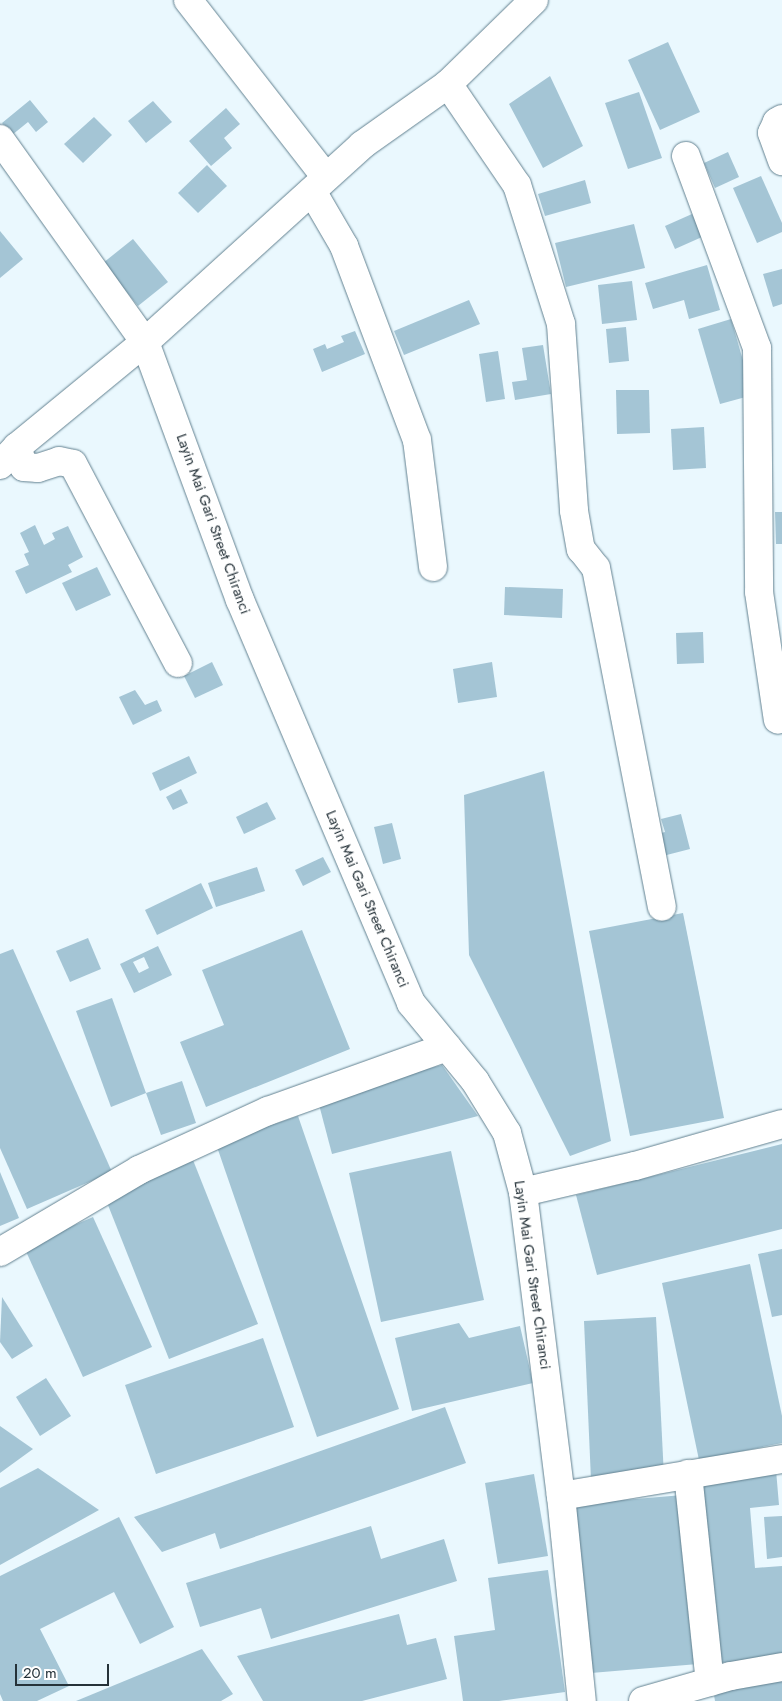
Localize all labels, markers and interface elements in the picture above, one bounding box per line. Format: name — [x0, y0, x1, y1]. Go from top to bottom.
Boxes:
street label: Layin Mai Gari Street Chiranci — [172, 431, 254, 617]
street label: Layin Mai Gari Street Chiranci — [321, 808, 413, 990]
street label: Layin Mai Gari Street Chiranci — [510, 1179, 554, 1371]
scale bar — [18, 1654, 111, 1686]
text: 20 m — [23, 1662, 57, 1684]

